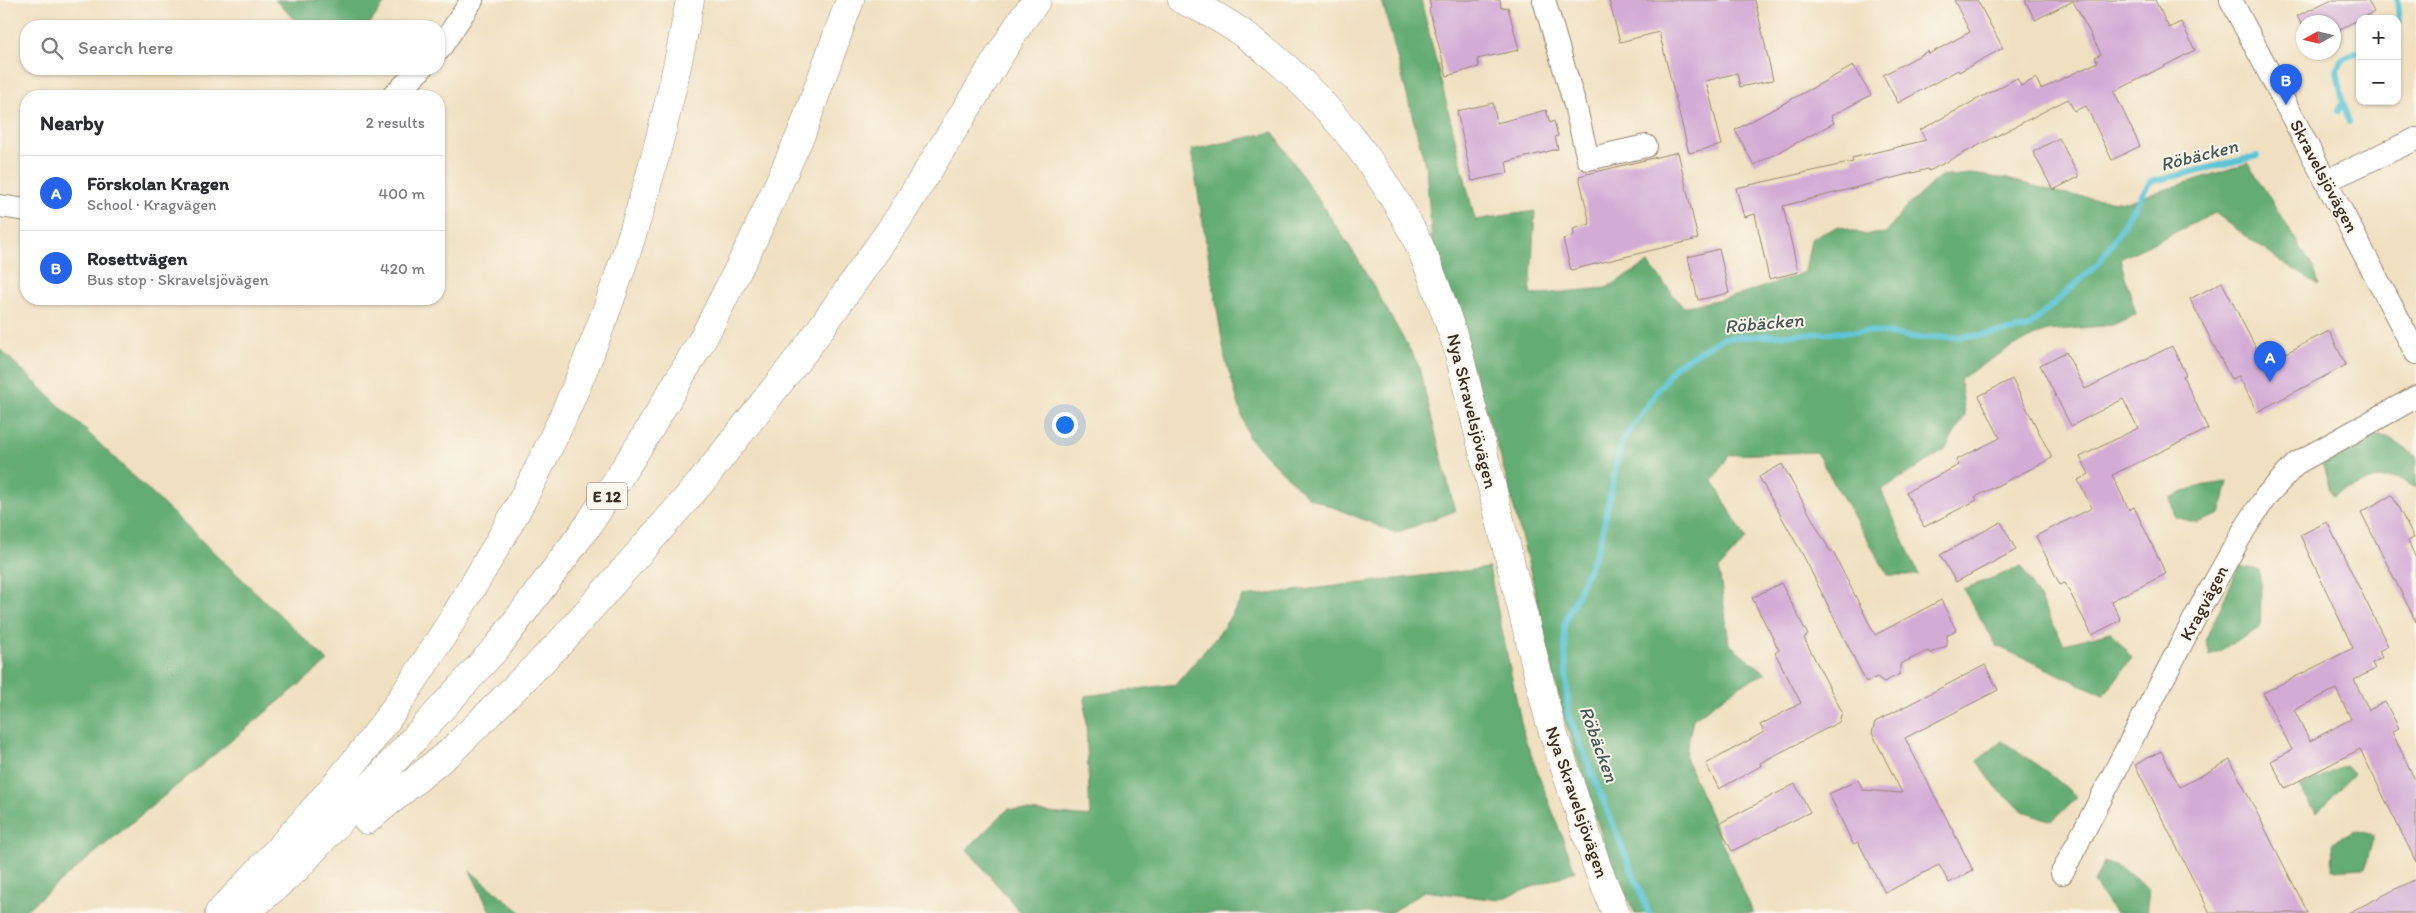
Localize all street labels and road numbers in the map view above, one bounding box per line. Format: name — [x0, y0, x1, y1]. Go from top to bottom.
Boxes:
street label: Skravelsjövägen — [2285, 116, 2363, 236]
street label: Nya Skravelsjövägen — [1442, 331, 1502, 491]
road number: E 12 — [587, 482, 627, 510]
street label: Kragvägen — [2175, 561, 2233, 644]
street label: Nya Skravelsjövägen — [1541, 723, 1613, 881]

